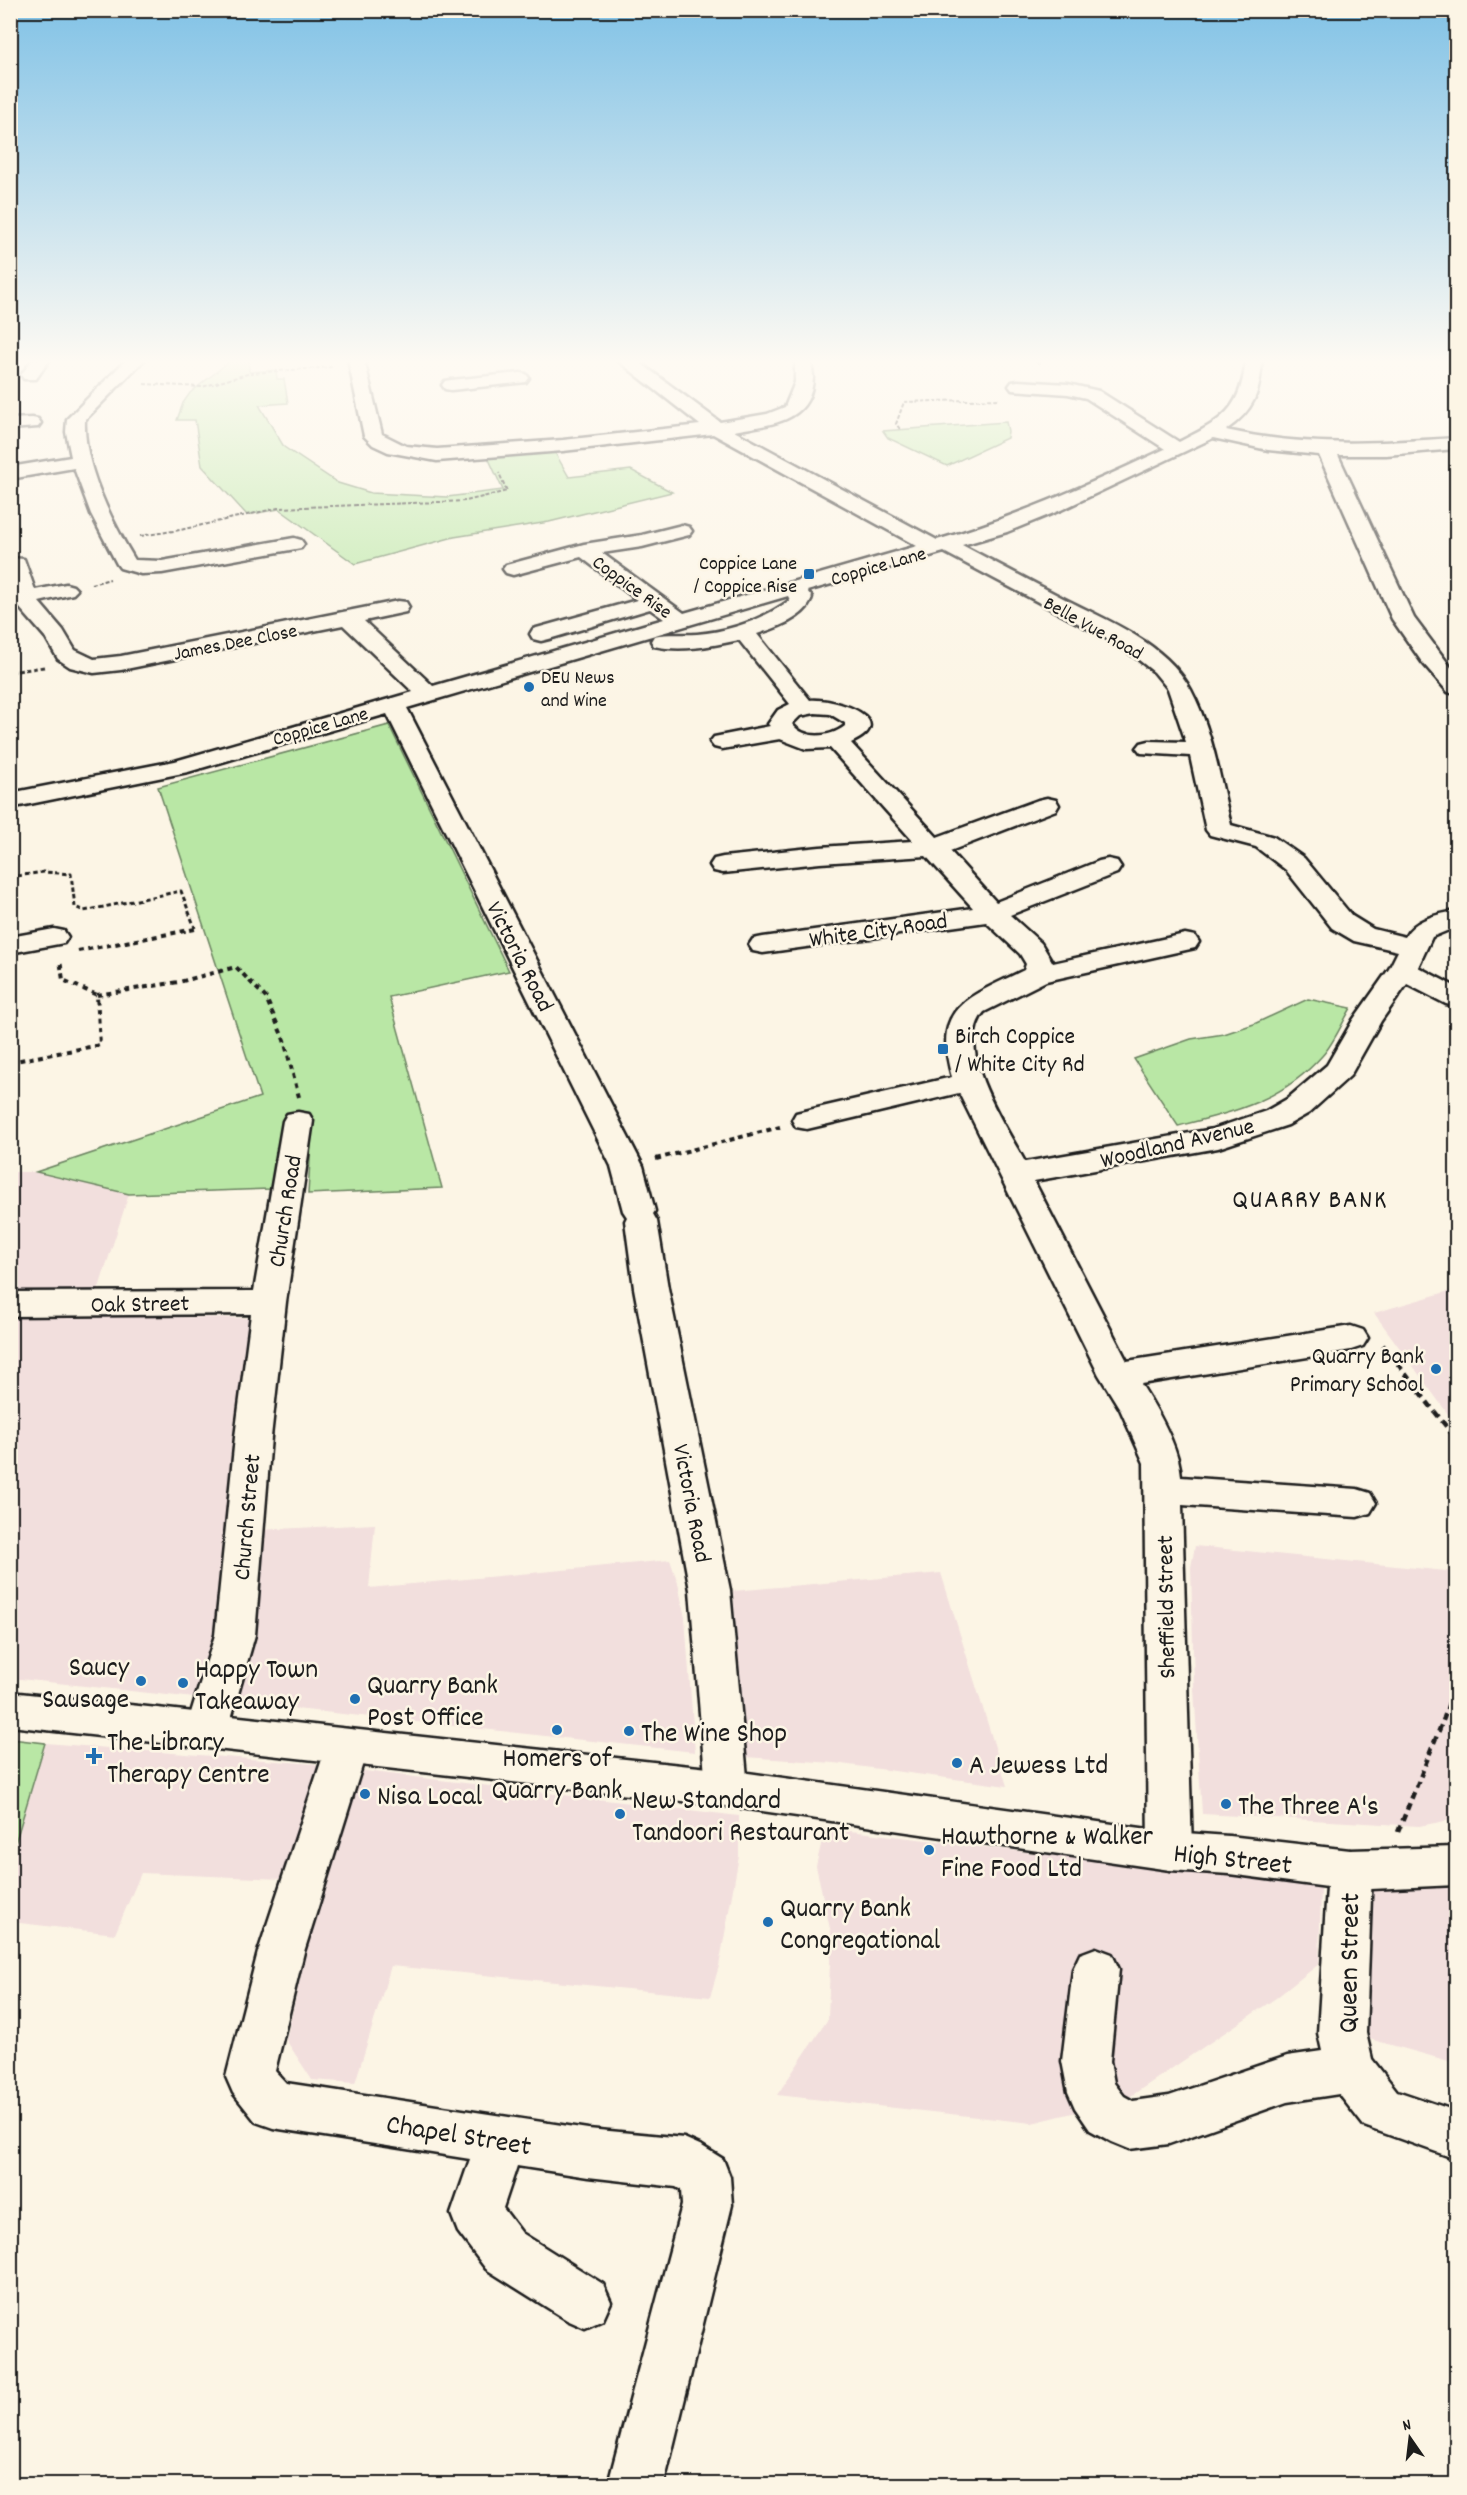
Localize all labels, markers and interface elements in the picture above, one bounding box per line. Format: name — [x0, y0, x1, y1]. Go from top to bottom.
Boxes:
street label: Coppice Lane — [828, 541, 930, 595]
street label: Coppice Rise — [585, 550, 677, 627]
place label: Coppice Lane / Coppice Rise — [694, 551, 797, 602]
marker: Coppice Lane / Coppice Rise — [802, 567, 816, 581]
street label: Belle Vue Road — [1038, 591, 1148, 669]
street label: James Dee Close — [171, 618, 300, 670]
place label: DEU News and Wine — [541, 665, 615, 716]
marker: DEU News and Wine — [522, 680, 536, 694]
street label: Coppice Lane — [270, 701, 372, 755]
street label: Victoria Road — [476, 896, 561, 1019]
street label: White City Road — [807, 905, 950, 958]
place label: Birch Coppice / White City Rd — [955, 1021, 1085, 1083]
marker: Birch Coppice / White City Rd — [936, 1042, 950, 1056]
street label: Woodland Avenue — [1097, 1111, 1258, 1179]
street label: Church Road — [261, 1153, 313, 1270]
district label: QUARRY BANK — [1232, 1182, 1388, 1221]
street label: Oak Street — [90, 1288, 190, 1324]
place label: Quarry Bank Primary School — [1290, 1341, 1424, 1403]
marker: Quarry Bank Primary School — [1429, 1362, 1443, 1376]
street label: Victoria Road — [662, 1441, 718, 1566]
street label: Church Street — [227, 1453, 271, 1582]
street label: Sheffield Street — [1150, 1535, 1186, 1679]
place label: Saucy Sausage — [42, 1650, 130, 1722]
place label: Happy Town Takeaway — [195, 1652, 318, 1724]
place label: Quarry Bank Post Office — [367, 1668, 498, 1740]
marker: Saucy Sausage — [134, 1674, 148, 1688]
marker: Happy Town Takeaway — [176, 1676, 190, 1690]
marker: Quarry Bank Post Office — [348, 1692, 362, 1706]
place label: The Wine Shop — [641, 1716, 787, 1756]
marker: Homers of Quarry Bank — [550, 1723, 564, 1737]
marker: The Wine Shop — [622, 1724, 636, 1738]
place label: The Library Therapy Centre — [107, 1725, 270, 1797]
place label: Homers of Quarry Bank — [492, 1741, 622, 1813]
marker: The Library Therapy Centre — [85, 1747, 103, 1765]
place label: A Jewess Ltd — [969, 1748, 1108, 1788]
marker: A Jewess Ltd — [950, 1756, 964, 1770]
place label: Nisa Local — [377, 1779, 483, 1819]
place label: New Standard Tandoori Restaurant — [632, 1783, 849, 1855]
marker: Nisa Local — [358, 1787, 372, 1801]
place label: The Three A's — [1238, 1789, 1379, 1829]
marker: The Three A's — [1219, 1797, 1233, 1811]
marker: New Standard Tandoori Restaurant — [613, 1807, 627, 1821]
place label: Hawthorne & Walker Fine Food Ltd — [941, 1819, 1154, 1891]
street label: High Street — [1171, 1836, 1294, 1888]
marker: Hawthorne & Walker Fine Food Ltd — [922, 1843, 936, 1857]
place label: Quarry Bank Congregational — [780, 1891, 941, 1963]
street label: Queen Street — [1331, 1893, 1373, 2034]
marker: Quarry Bank Congregational — [761, 1915, 775, 1929]
street label: Chapel Street — [383, 2107, 534, 2169]
north arrow — [1380, 2408, 1440, 2468]
text: N — [1400, 2414, 1414, 2438]

